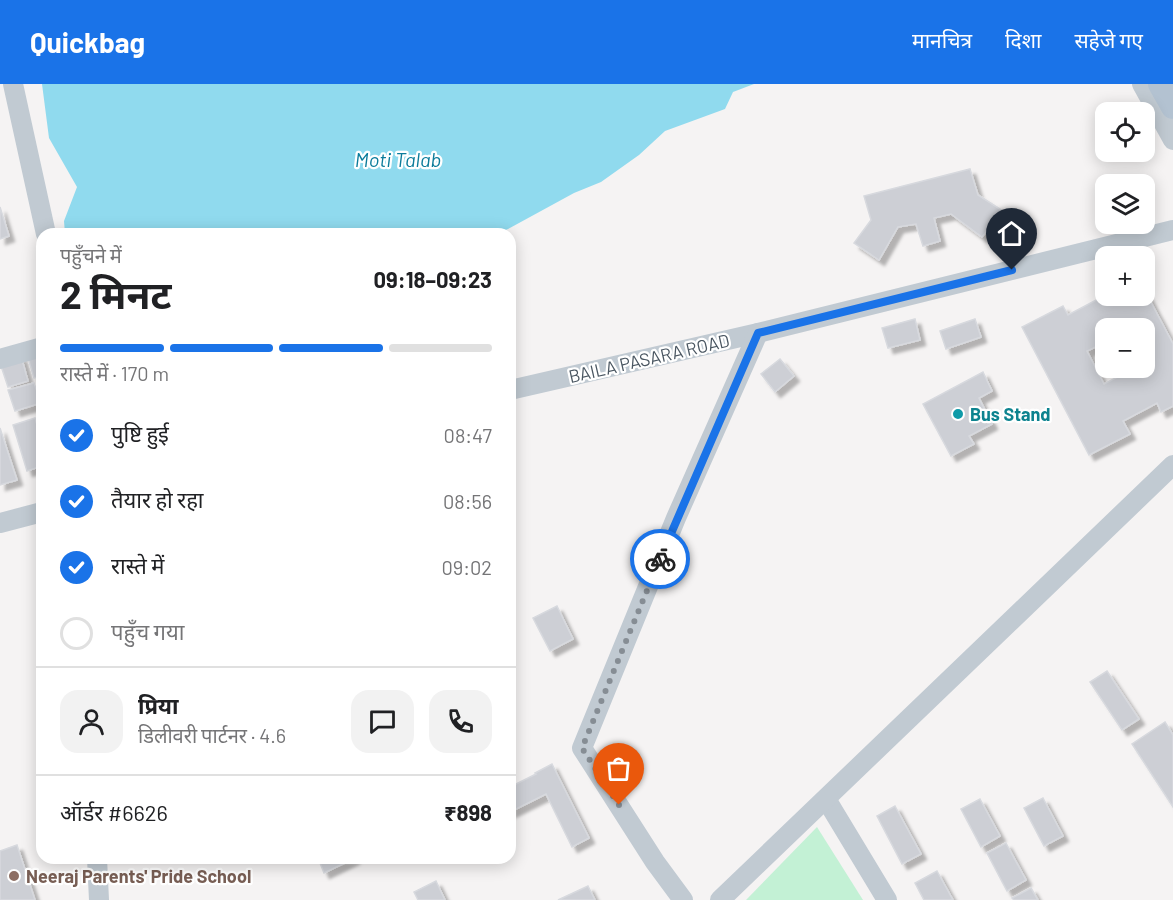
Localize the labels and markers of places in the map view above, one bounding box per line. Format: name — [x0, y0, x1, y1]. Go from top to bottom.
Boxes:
pin — [986, 208, 1037, 270]
place label: Bus Stand — [970, 403, 1051, 425]
marker: Bus Stand — [951, 407, 965, 421]
pin — [593, 743, 644, 805]
place label: Neeraj Parents' Pride School — [26, 865, 251, 887]
marker: Neeraj Parents' Pride School — [7, 869, 21, 883]

